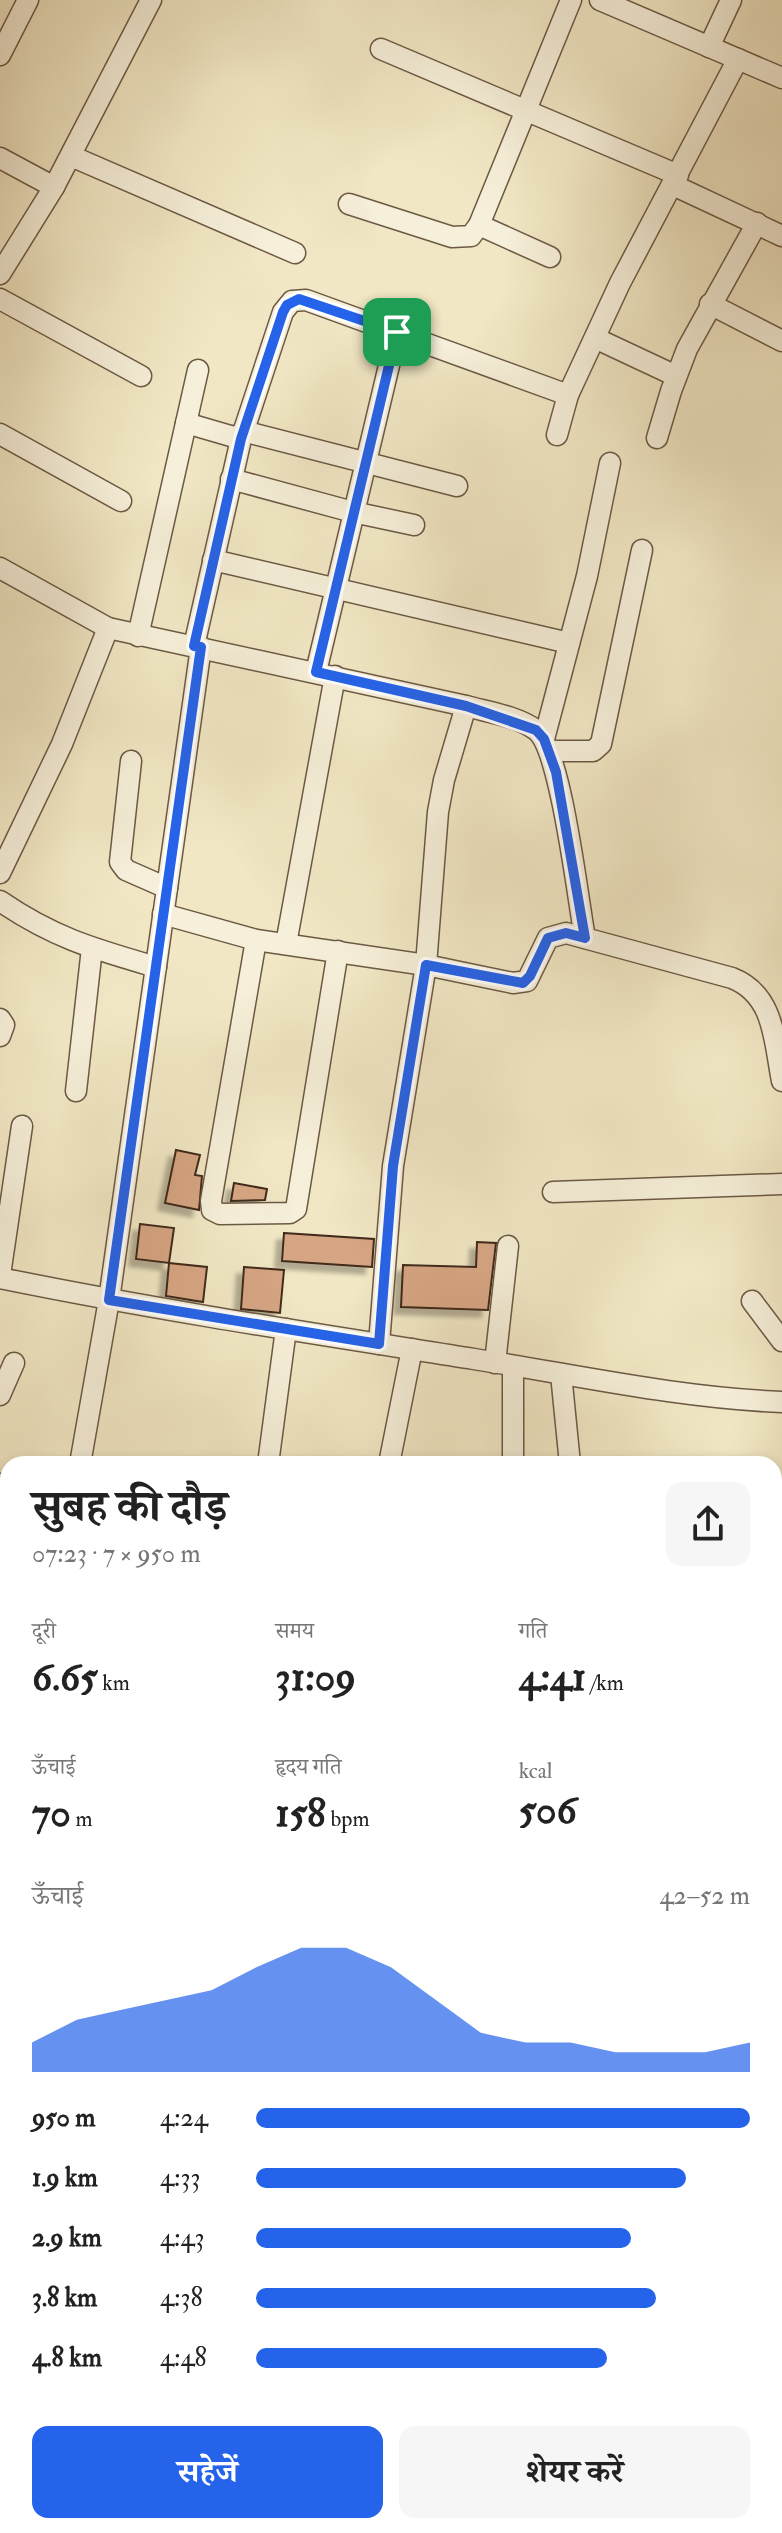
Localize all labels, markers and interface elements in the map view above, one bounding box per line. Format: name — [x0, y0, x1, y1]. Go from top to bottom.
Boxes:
pin — [363, 298, 431, 366]
icon: arrive — [375, 310, 419, 354]
text: सुबह की दौड़ — [32, 1480, 227, 1535]
button: share — [666, 1482, 750, 1566]
text: 07:23 · 7 × 950 m — [32, 1538, 201, 1570]
text: दूरी — [32, 1617, 56, 1645]
text: समय — [275, 1617, 314, 1645]
text: गति — [519, 1617, 547, 1645]
text: 6.65 — [32, 1652, 98, 1703]
text: 31:09 — [275, 1652, 356, 1703]
text: 4:41 — [519, 1652, 586, 1703]
text: km — [98, 1669, 130, 1697]
text: /km — [586, 1669, 624, 1697]
text: ऊँचाई — [32, 1753, 75, 1781]
text: हृदय गति — [275, 1753, 342, 1781]
text: kcal — [519, 1757, 552, 1785]
text: 506 — [519, 1785, 577, 1836]
text: 70 — [32, 1788, 71, 1839]
text: 158 — [275, 1788, 326, 1839]
text: m — [71, 1805, 92, 1833]
text: bpm — [326, 1805, 369, 1833]
text: ऊँचाई — [32, 1880, 83, 1912]
text: 42–52 m — [660, 1880, 750, 1912]
text: 950 m — [32, 2102, 96, 2134]
text: 4:24 — [160, 2102, 208, 2134]
text: 1.9 km — [32, 2162, 98, 2194]
text: 4:33 — [160, 2162, 200, 2194]
text: 2.9 km — [32, 2222, 102, 2254]
text: 4:43 — [160, 2222, 204, 2254]
text: 3.8 km — [32, 2282, 97, 2314]
text: 4:38 — [160, 2282, 203, 2314]
text: 4.8 km — [32, 2342, 102, 2374]
text: 4:48 — [160, 2342, 207, 2374]
button: सहेजें — [32, 2426, 383, 2518]
button: शेयर करें — [399, 2426, 750, 2518]

